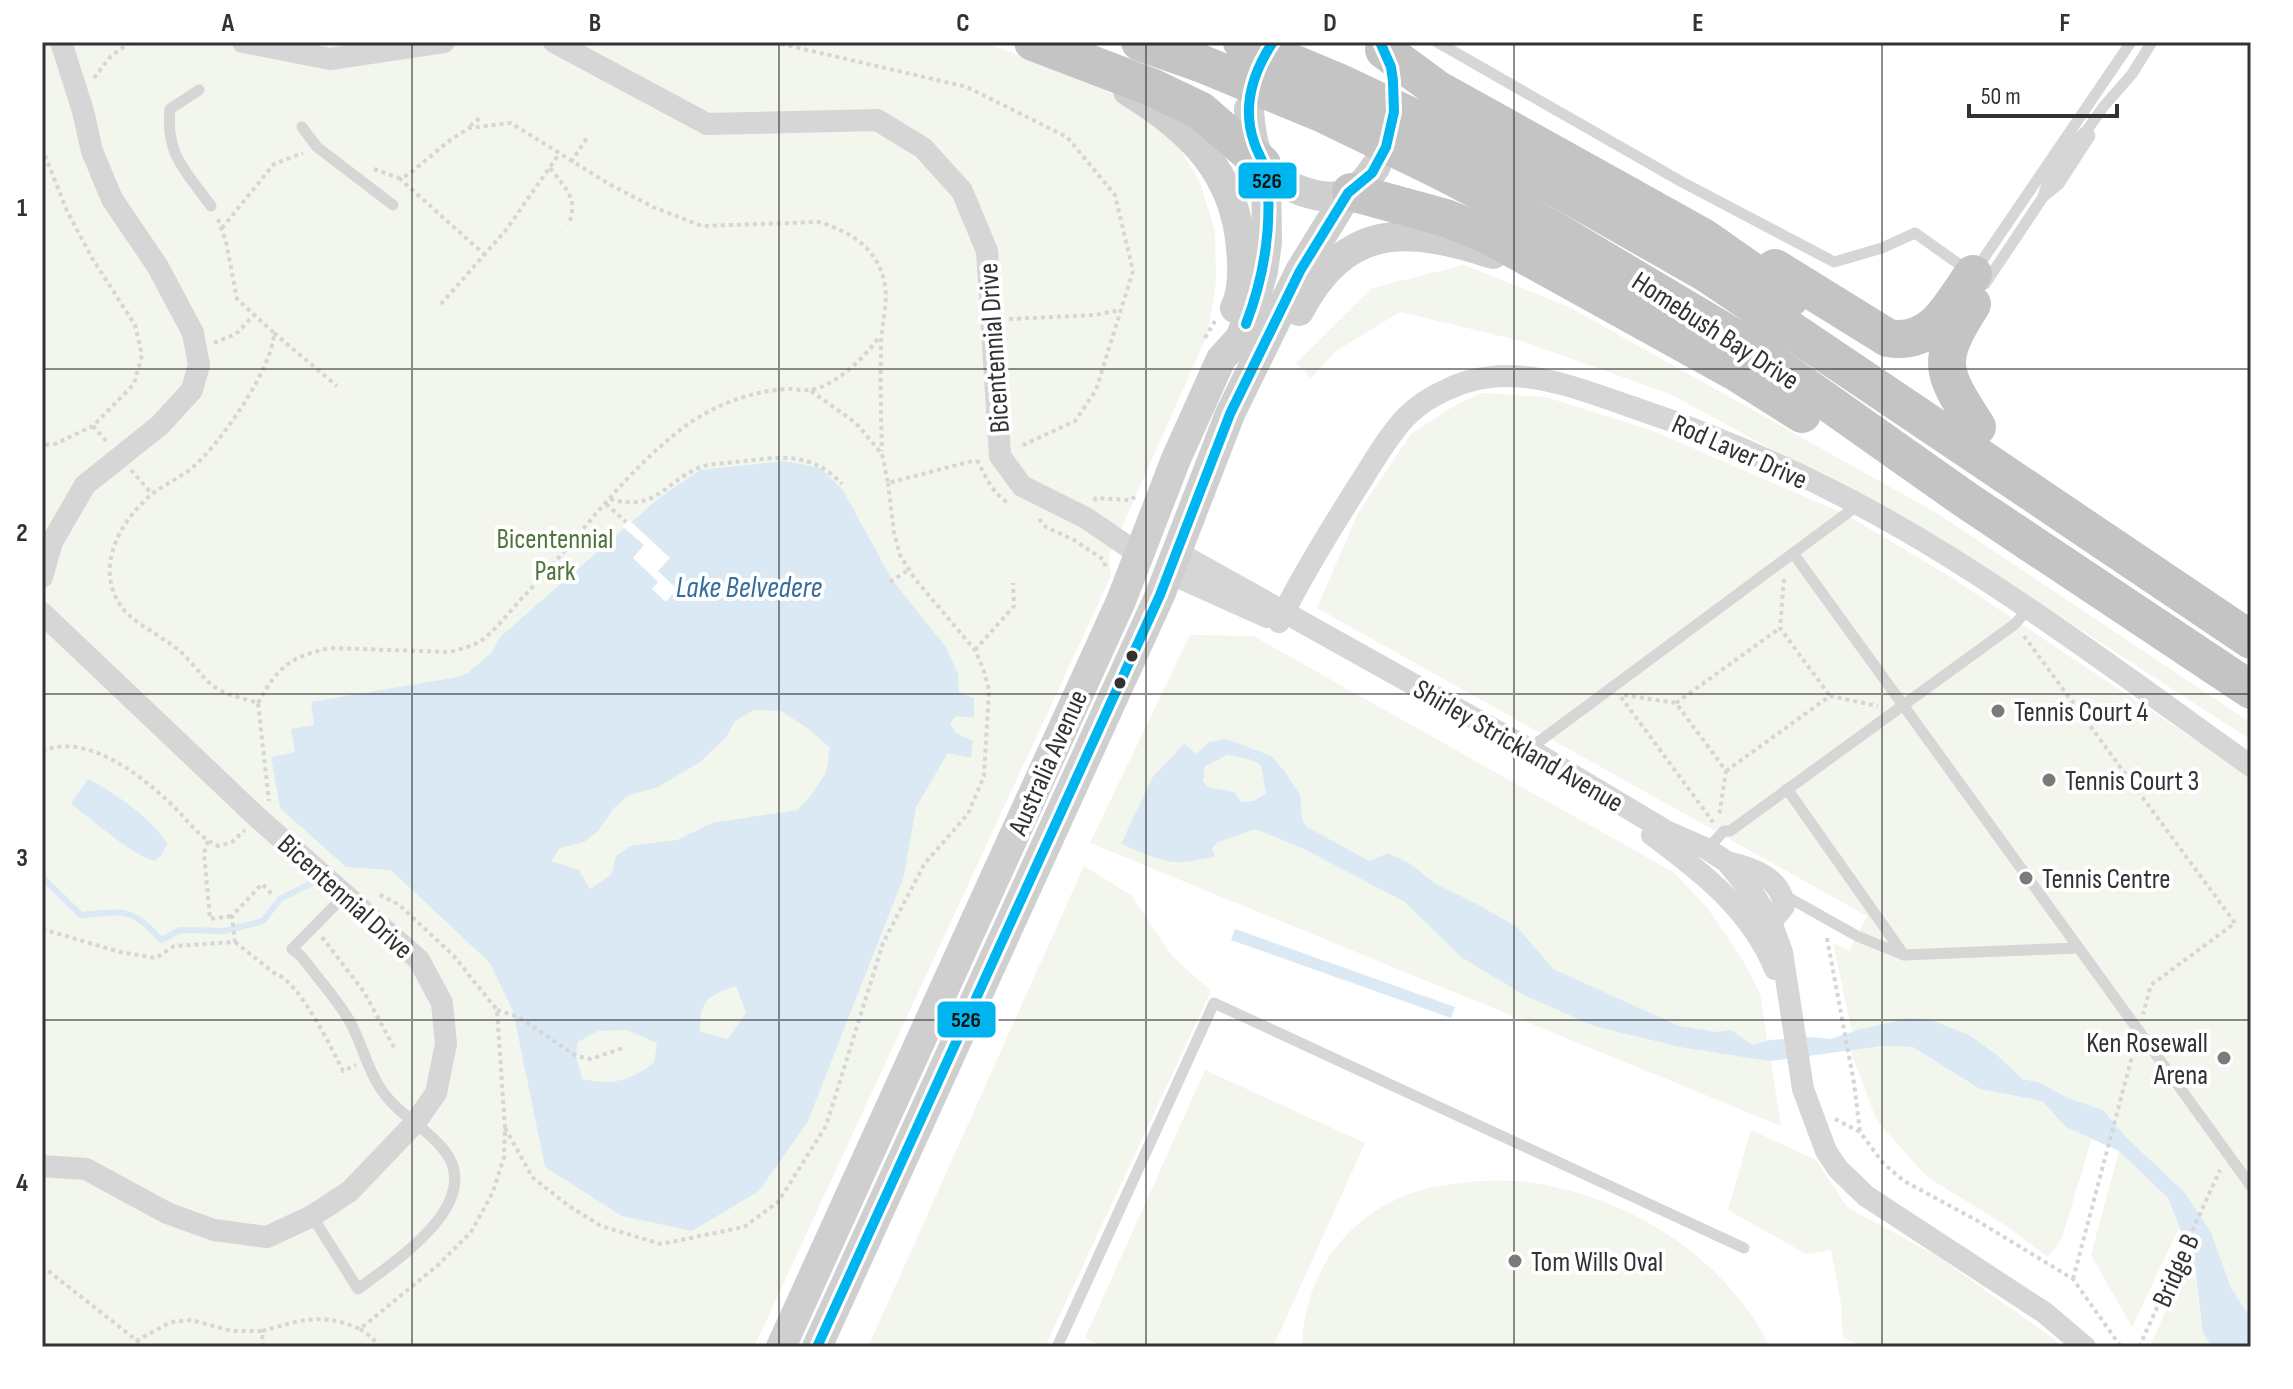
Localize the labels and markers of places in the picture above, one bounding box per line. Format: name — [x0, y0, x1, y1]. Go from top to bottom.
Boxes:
unlabelled marker — [1124, 648, 1140, 664]
unlabelled marker — [1112, 675, 1128, 691]
place label: Tennis Court 4 — [2014, 696, 2148, 729]
marker: Tennis Court 4 — [1989, 702, 2007, 720]
place label: Tennis Court 3 — [2065, 765, 2199, 798]
marker: Tennis Court 3 — [2040, 771, 2058, 789]
place label: Tennis Centre — [2042, 863, 2171, 896]
marker: Tennis Centre — [2017, 869, 2035, 887]
place label: Ken Rosewall Arena — [2086, 1027, 2208, 1092]
marker: Ken Rosewall Arena — [2215, 1049, 2233, 1067]
place label: Tom Wills Oval — [1531, 1246, 1663, 1279]
marker: Tom Wills Oval — [1506, 1252, 1524, 1270]

